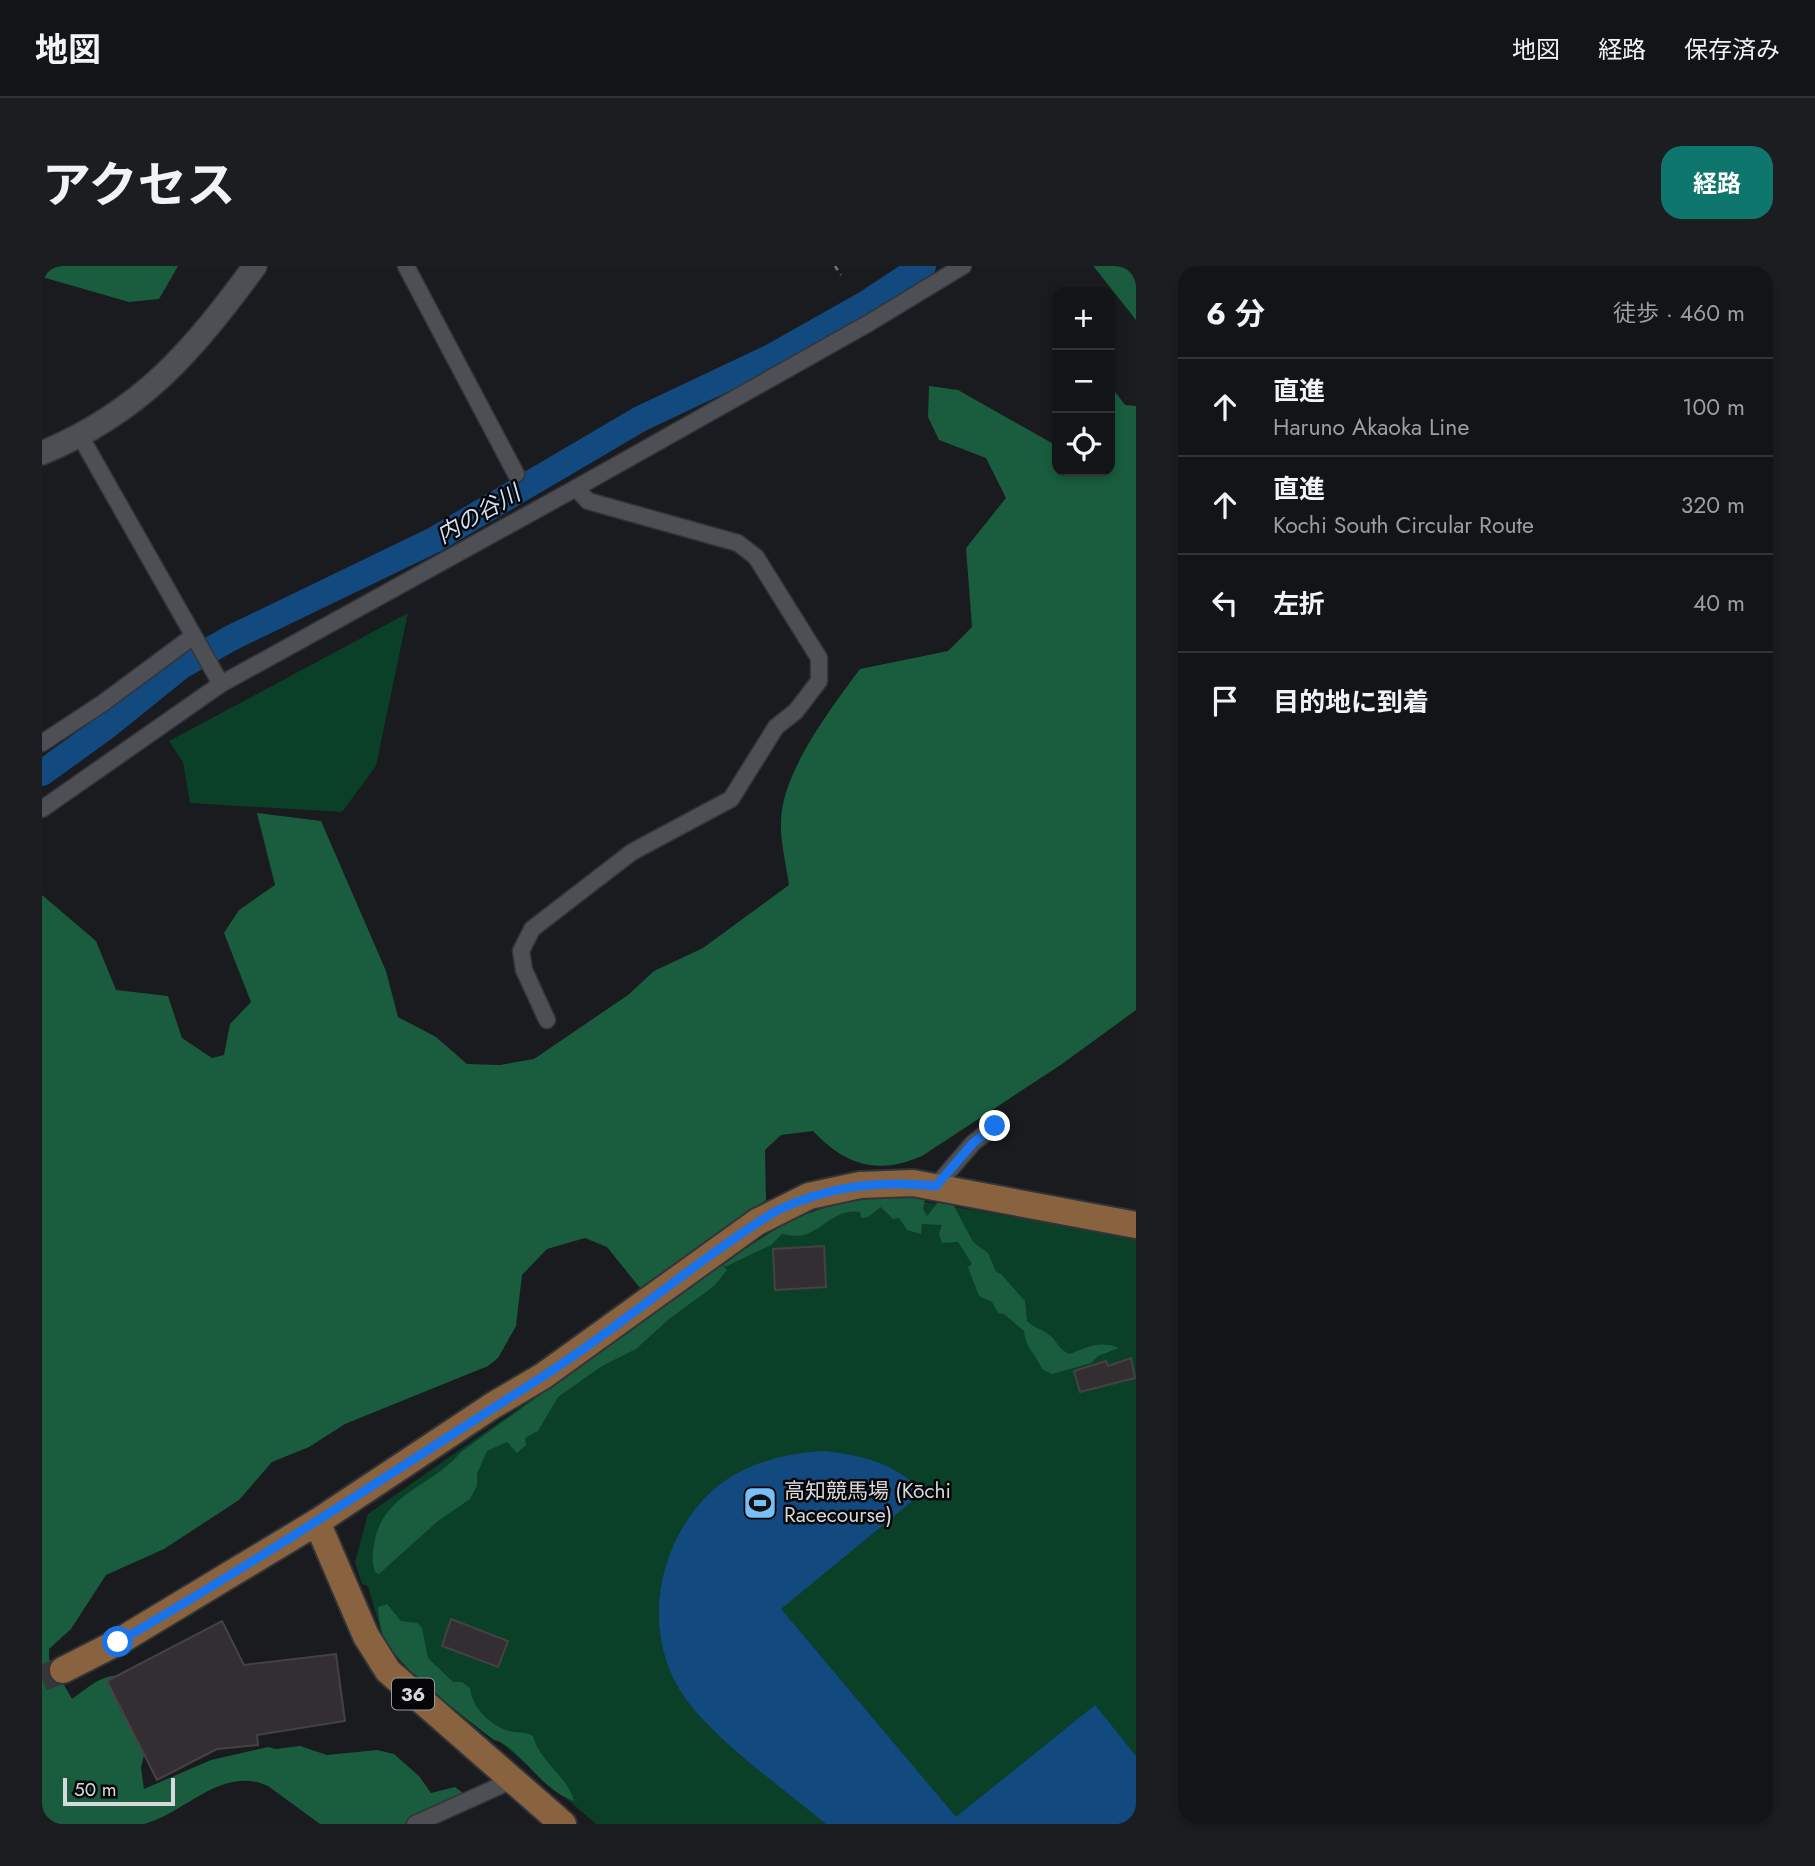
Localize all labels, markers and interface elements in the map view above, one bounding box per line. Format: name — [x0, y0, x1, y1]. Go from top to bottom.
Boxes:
text: 地図 — [35, 26, 101, 73]
text: 地図 — [1512, 32, 1560, 67]
text: 経路 — [1598, 32, 1646, 67]
text: 保存済み — [1684, 32, 1780, 67]
button: 経路 — [1661, 146, 1773, 219]
text: アクセス — [42, 150, 236, 220]
map controls — [1052, 287, 1115, 476]
button: + — [1052, 287, 1115, 350]
text: 6 分 — [1206, 292, 1265, 335]
text: 徒歩 · 460 m — [1613, 296, 1745, 330]
button: − — [1052, 350, 1115, 413]
text: 直進 — [1273, 372, 1325, 410]
icon: ahead — [1206, 388, 1244, 426]
text: 100 m — [1682, 390, 1745, 424]
text: Haruno Akaoka Line — [1273, 410, 1469, 444]
button: locate — [1052, 413, 1115, 476]
text: 直進 — [1273, 470, 1325, 508]
water label: 内の谷川 — [430, 475, 529, 552]
icon: ahead — [1206, 486, 1244, 524]
text: 320 m — [1681, 488, 1745, 522]
text: Kochi South Circular Route — [1273, 508, 1534, 542]
icon: left — [1206, 584, 1244, 622]
text: 左折 — [1273, 585, 1325, 623]
text: 40 m — [1693, 586, 1745, 620]
icon: arrive — [1206, 682, 1244, 720]
text: 目的地に到着 — [1273, 683, 1429, 721]
route end — [979, 1110, 1010, 1141]
place label: 高知競馬場 (Kōchi Racecourse) — [784, 1476, 951, 1530]
sports icon: 高知競馬場 (Kōchi Racecourse) — [741, 1484, 779, 1522]
route start — [102, 1626, 133, 1657]
road number: 36 — [392, 1678, 434, 1710]
scale bar — [63, 1775, 175, 1807]
text: 50 m — [74, 1776, 117, 1803]

